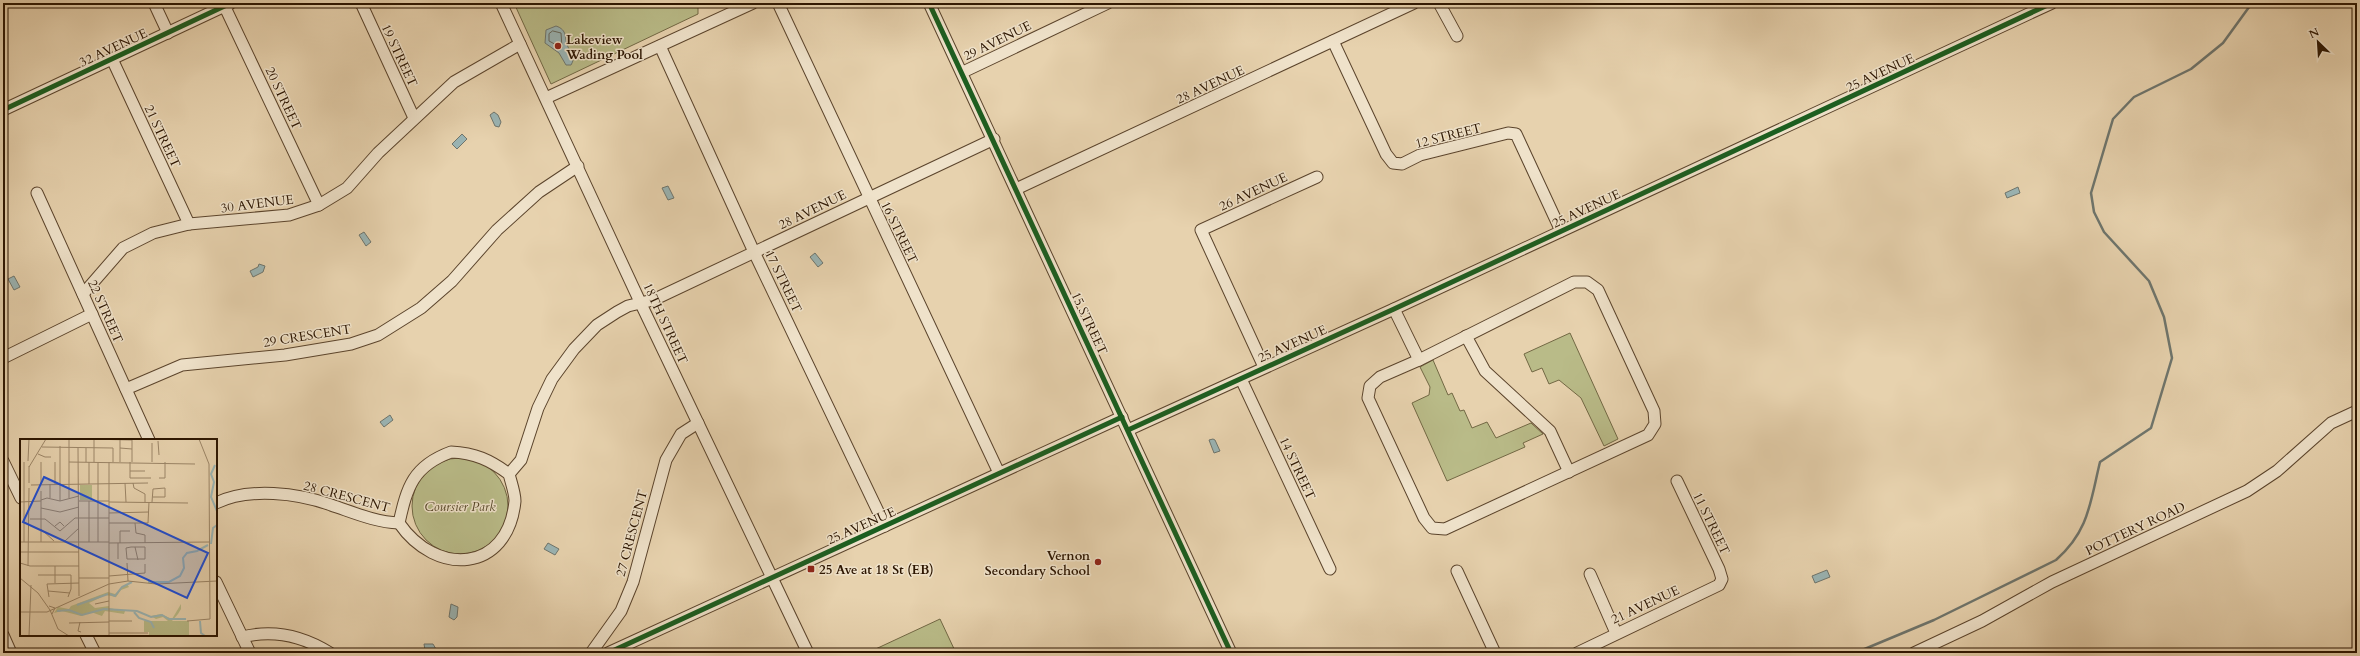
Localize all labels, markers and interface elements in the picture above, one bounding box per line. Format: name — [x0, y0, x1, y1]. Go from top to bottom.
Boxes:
street label: 29 AVENUE — [961, 17, 1034, 65]
street label: 19 STREET — [377, 21, 422, 90]
north arrow — [2298, 22, 2338, 62]
street label: 32 AVENUE — [76, 24, 150, 72]
text: N — [2306, 24, 2322, 42]
place label: Lakeview Wading Pool — [565, 31, 643, 64]
marker: Lakeview Wading Pool — [553, 41, 563, 51]
street label: 25 AVENUE — [1843, 49, 1917, 97]
street label: 28 AVENUE — [1173, 61, 1247, 109]
street label: 20 STREET — [261, 64, 306, 133]
street label: 21 STREET — [140, 102, 185, 171]
street label: 12 STREET — [1413, 119, 1484, 153]
street label: 26 AVENUE — [1216, 168, 1290, 216]
street label: 25 AVENUE — [1549, 185, 1623, 233]
street label: 28 AVENUE — [776, 186, 849, 234]
street label: 30 AVENUE — [220, 191, 295, 217]
street label: 16 STREET — [876, 198, 922, 267]
street label: 17 STREET — [760, 247, 806, 316]
street label: 22 STREET — [83, 277, 127, 346]
street label: 18TH STREET — [638, 280, 692, 367]
street label: 15 STREET — [1067, 289, 1112, 358]
street label: 29 CRESCENT — [262, 320, 353, 352]
street label: 25 AVENUE — [1255, 321, 1330, 367]
street label: 14 STREET — [1275, 434, 1320, 503]
inset map — [20, 439, 217, 636]
street label: 28 CRESCENT — [301, 477, 392, 517]
street label: 27 CRESCENT — [612, 488, 652, 579]
street label: 11 STREET — [1688, 489, 1734, 558]
park label: Coursier Park — [424, 498, 496, 516]
street label: POTTERY ROAD — [2083, 498, 2188, 560]
street label: 25 AVENUE — [824, 503, 899, 549]
place label: Vernon Secondary School — [985, 547, 1091, 580]
marker: Vernon Secondary School — [1093, 557, 1103, 567]
place label: 25 Ave at 18 St (EB) — [819, 561, 934, 579]
marker: 25 Ave at 18 St (EB) — [806, 564, 816, 574]
street label: 21 AVENUE — [1608, 581, 1682, 629]

